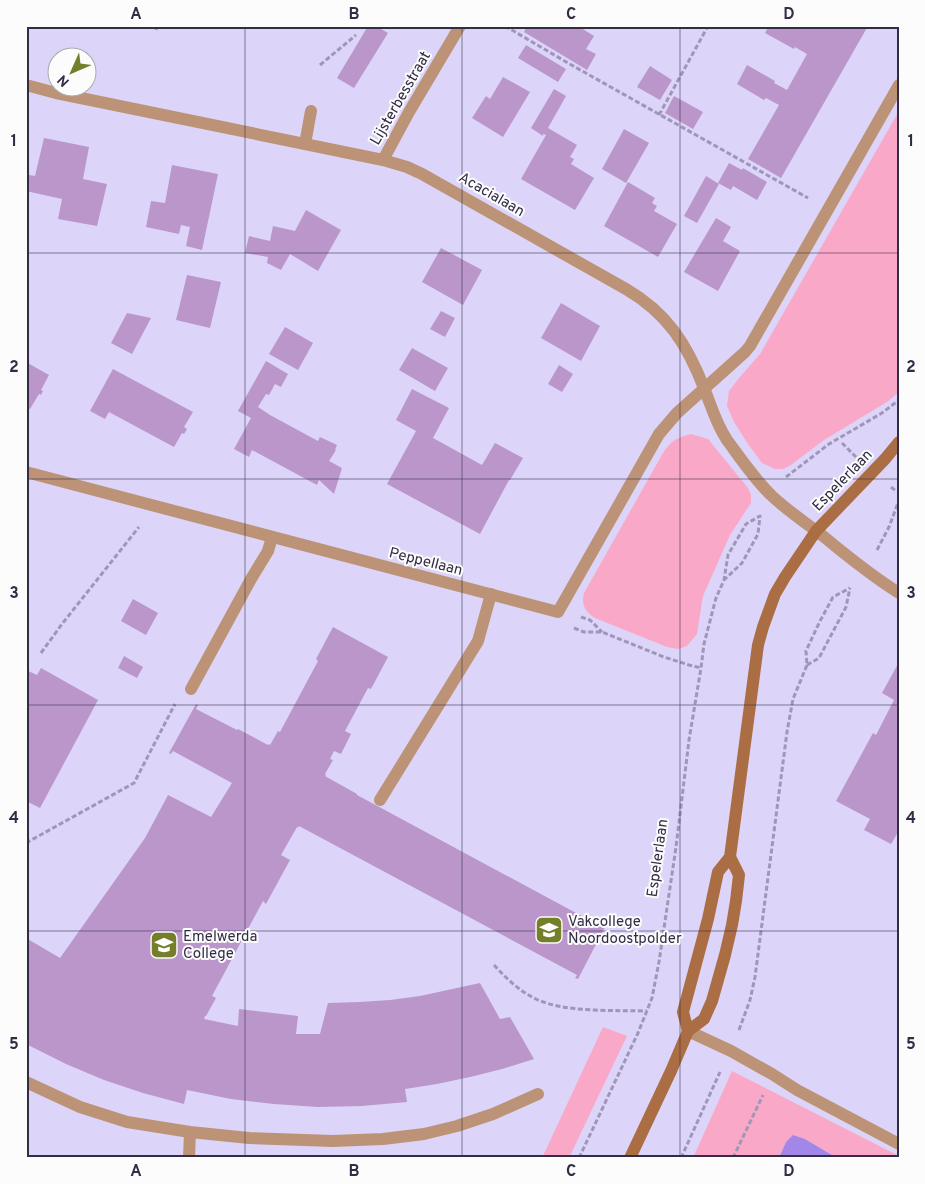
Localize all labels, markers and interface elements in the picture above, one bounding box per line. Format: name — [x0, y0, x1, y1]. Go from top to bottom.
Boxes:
text: A — [130, 5, 142, 25]
text: B — [348, 5, 360, 25]
text: C — [566, 5, 576, 25]
text: D — [783, 5, 795, 25]
north arrow — [48, 48, 98, 98]
street label: Lijsterbesstraat — [367, 48, 436, 149]
text: N — [54, 71, 73, 90]
text: 1 — [11, 132, 17, 152]
text: 1 — [908, 132, 914, 152]
street label: Acacialaan — [455, 169, 528, 222]
text: 2 — [9, 358, 19, 378]
text: 2 — [906, 358, 916, 378]
street label: Espelerlaan — [809, 446, 877, 516]
street label: Peppellaan — [387, 544, 464, 581]
text: 3 — [9, 584, 19, 604]
text: 3 — [906, 584, 916, 604]
text: 4 — [9, 809, 19, 829]
text: 4 — [906, 809, 916, 829]
street label: Espelerlaan — [644, 818, 673, 899]
place label: Vakcollege Noordoostpolder — [568, 913, 682, 949]
school or university icon: Vakcollege Noordoostpolder — [534, 915, 564, 945]
place label: Emelwerda College — [183, 928, 257, 964]
school or university icon: Emelwerda College — [149, 930, 179, 960]
text: 5 — [9, 1035, 19, 1055]
text: 5 — [906, 1035, 916, 1055]
text: A — [130, 1162, 142, 1182]
text: B — [348, 1162, 360, 1182]
text: C — [566, 1162, 576, 1182]
text: D — [783, 1162, 795, 1182]

